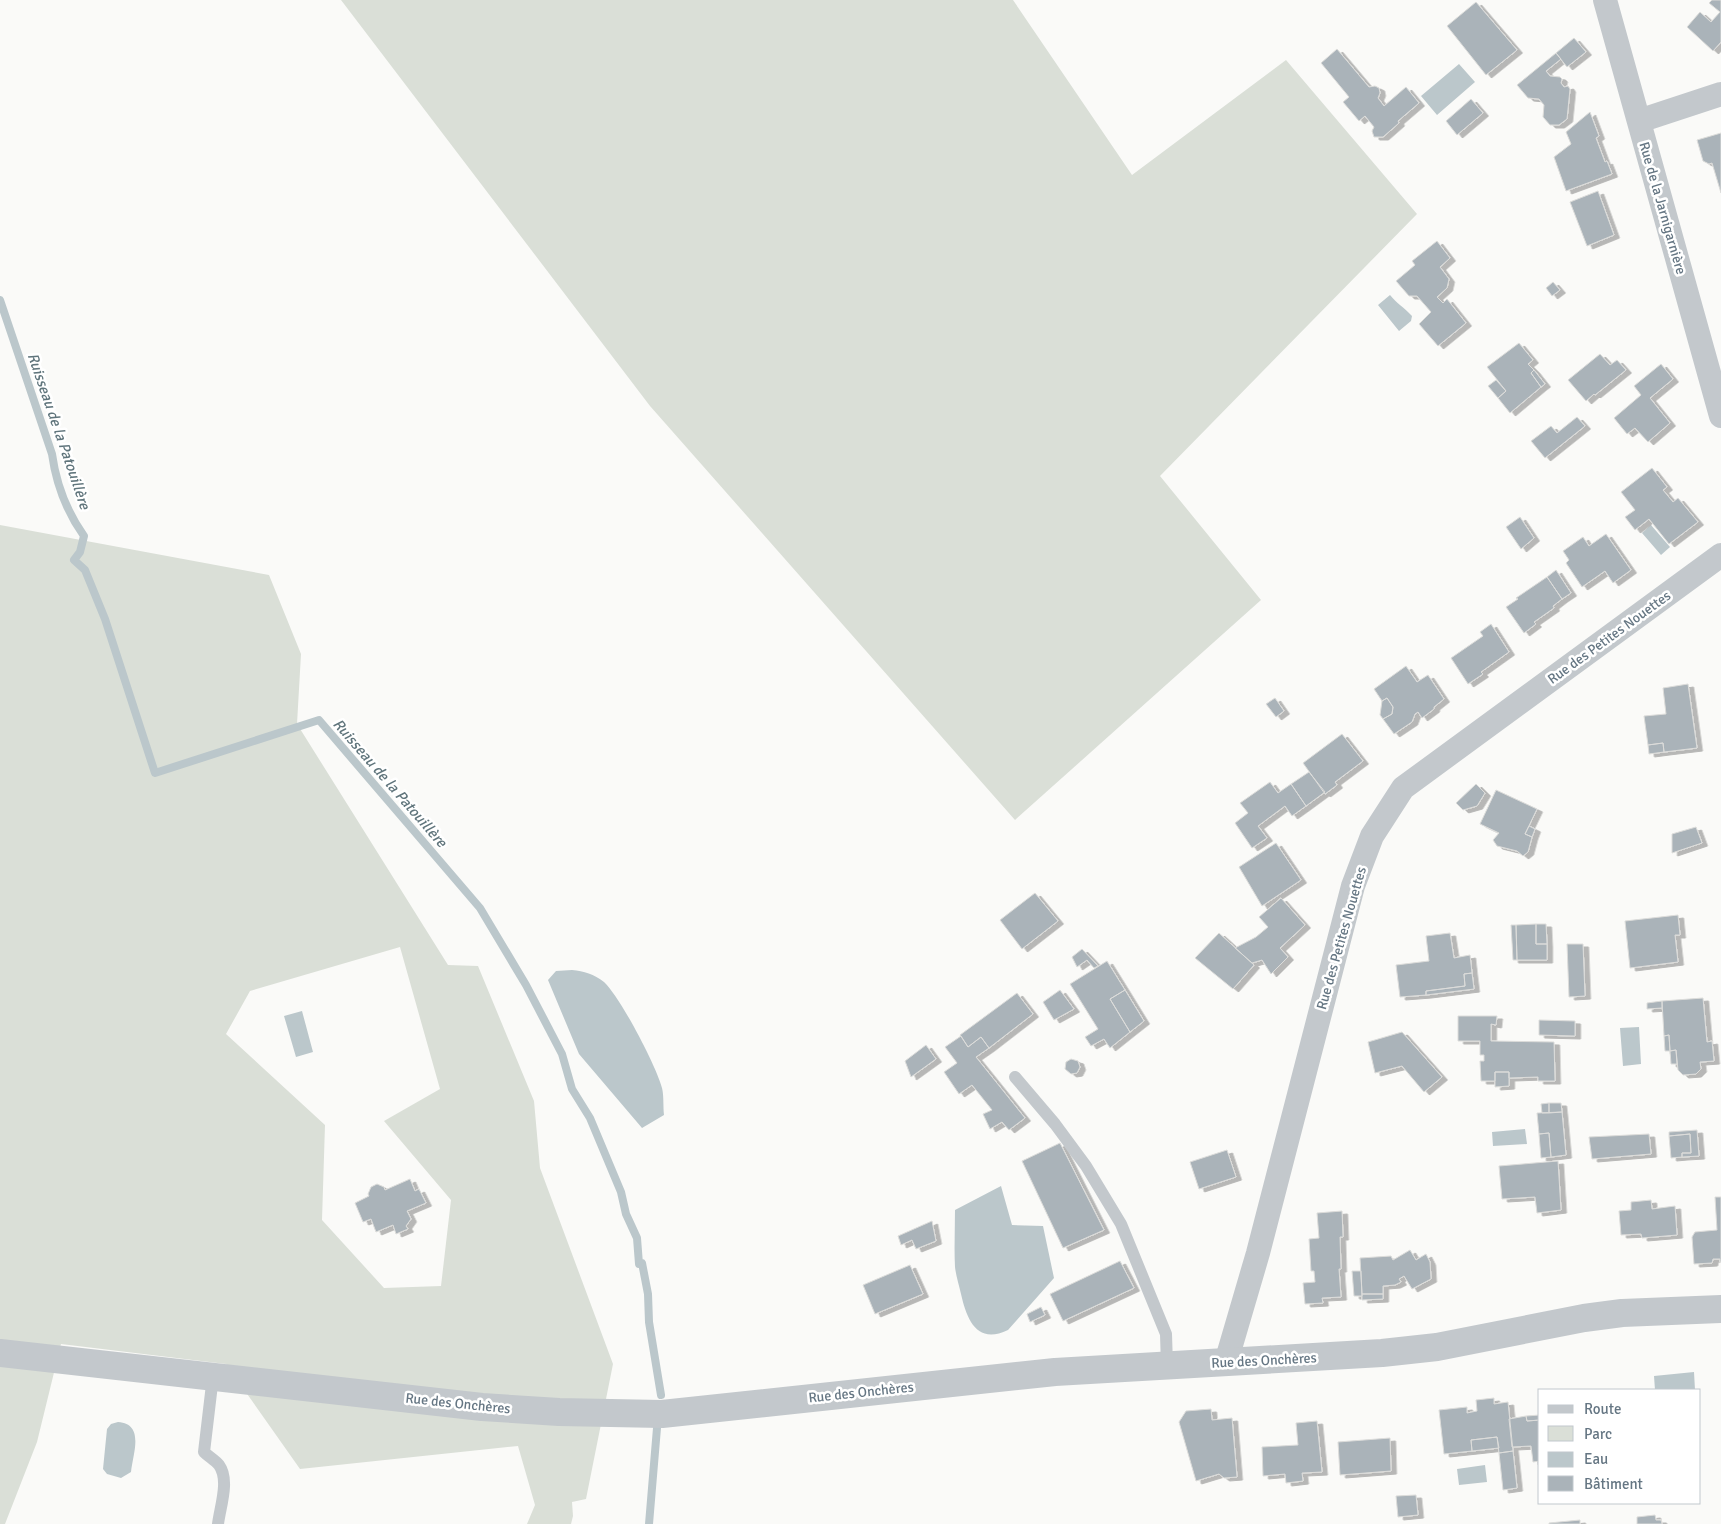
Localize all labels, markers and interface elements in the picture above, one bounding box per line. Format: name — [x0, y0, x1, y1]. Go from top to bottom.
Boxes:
street label: Rue de la Jarnigarnière — [1635, 140, 1690, 276]
water label: Ruisseau de la Patouillère — [24, 350, 95, 513]
street label: Rue des Petites Nouettes — [1544, 587, 1674, 688]
water label: Ruisseau de la Patouillère — [329, 715, 452, 852]
street label: Rue des Petites Nouettes — [1313, 865, 1370, 1012]
street label: Rue des Onchères — [1211, 1349, 1317, 1372]
street label: Rue des Onchères — [808, 1379, 914, 1406]
legend — [1538, 1389, 1701, 1504]
street label: Rue des Onchères — [405, 1390, 511, 1417]
text: Route — [1584, 1400, 1621, 1418]
text: Parc — [1584, 1425, 1612, 1443]
text: Eau — [1584, 1450, 1608, 1468]
text: Bâtiment — [1584, 1475, 1643, 1493]

